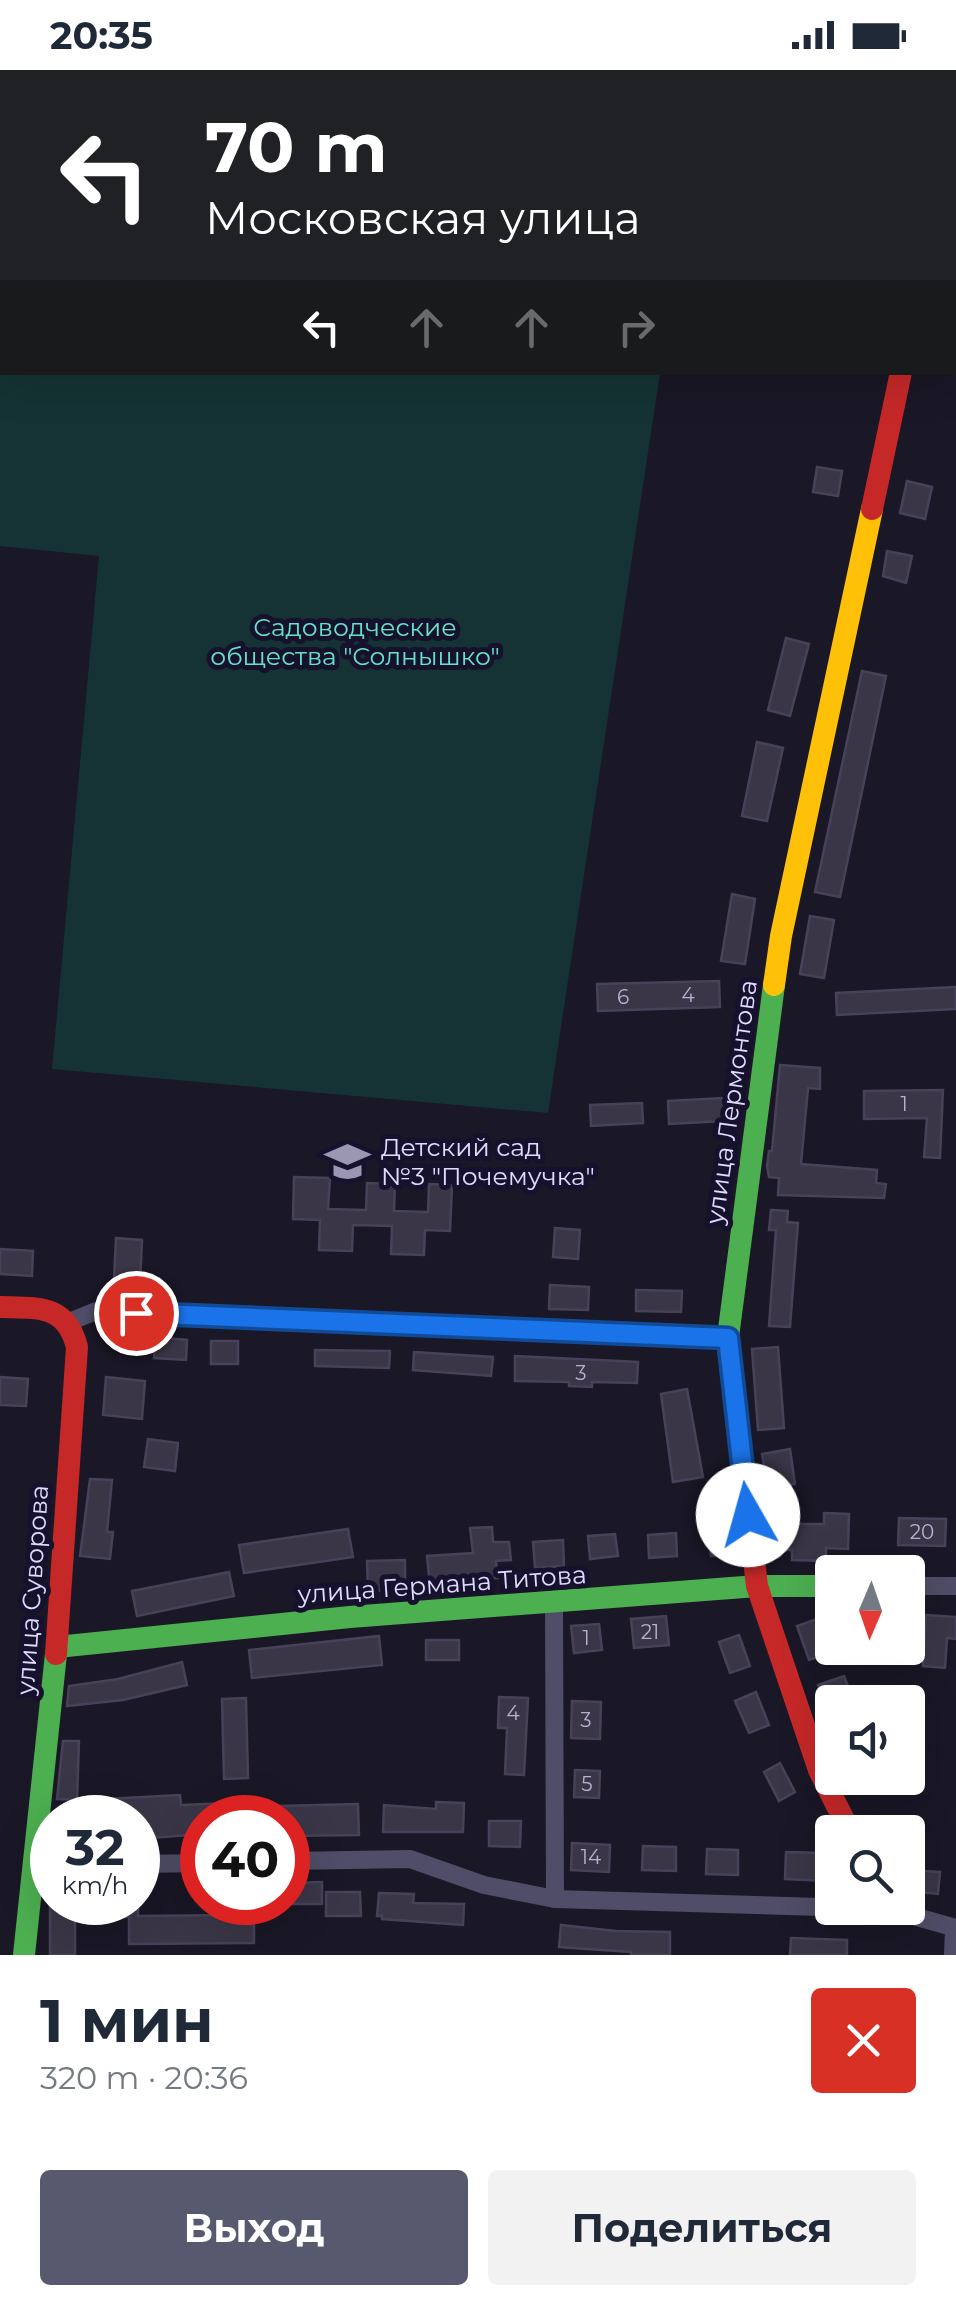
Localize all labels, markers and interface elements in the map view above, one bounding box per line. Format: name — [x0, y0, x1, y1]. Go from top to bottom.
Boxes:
text: 20:35 — [50, 12, 153, 59]
text: 70 m — [205, 104, 388, 190]
icon: left — [40, 110, 170, 240]
text: Московская улица — [205, 190, 640, 245]
icon: left — [294, 300, 349, 355]
icon: ahead — [399, 300, 454, 355]
icon: ahead — [504, 300, 559, 355]
icon: right — [609, 300, 664, 355]
park label: Садоводческие общества "Солнышко" — [210, 612, 500, 671]
street label: улица Лермонтова — [699, 978, 763, 1227]
house number: 4 — [681, 983, 695, 1007]
house number: 6 — [617, 985, 629, 1009]
house number: 1 — [900, 1092, 908, 1116]
place label: Детский сад №3 "Почемучка" — [381, 1132, 595, 1191]
school or university icon: Детский сад №3 "Почемучка" — [324, 1137, 372, 1185]
pin — [94, 1271, 179, 1356]
icon: arrive — [109, 1286, 164, 1341]
house number: 3 — [575, 1361, 587, 1385]
position arrow — [696, 1463, 800, 1567]
street label: улица Суворова — [10, 1484, 54, 1697]
house number: 20 — [910, 1520, 934, 1544]
north arrow — [815, 1555, 925, 1665]
map controls — [815, 1555, 925, 1925]
street label: улица Германа Титова — [296, 1559, 587, 1609]
house number: 21 — [641, 1620, 659, 1644]
house number: 1 — [582, 1626, 590, 1650]
button: sound — [815, 1685, 925, 1795]
house number: 4 — [506, 1701, 520, 1725]
house number: 3 — [580, 1708, 592, 1732]
house number: 5 — [581, 1772, 593, 1796]
speed limit sign: 40 — [180, 1795, 310, 1925]
button: search — [815, 1815, 925, 1925]
text: 32 — [66, 1817, 124, 1878]
house number: 14 — [581, 1845, 601, 1869]
text: km/h — [62, 1870, 128, 1900]
text: 1 мин — [40, 1984, 214, 2057]
button: close — [811, 1988, 916, 2093]
text: 320 m · 20:36 — [40, 2058, 248, 2097]
button: Выход — [40, 2170, 468, 2285]
button: Поделиться — [488, 2170, 916, 2285]

